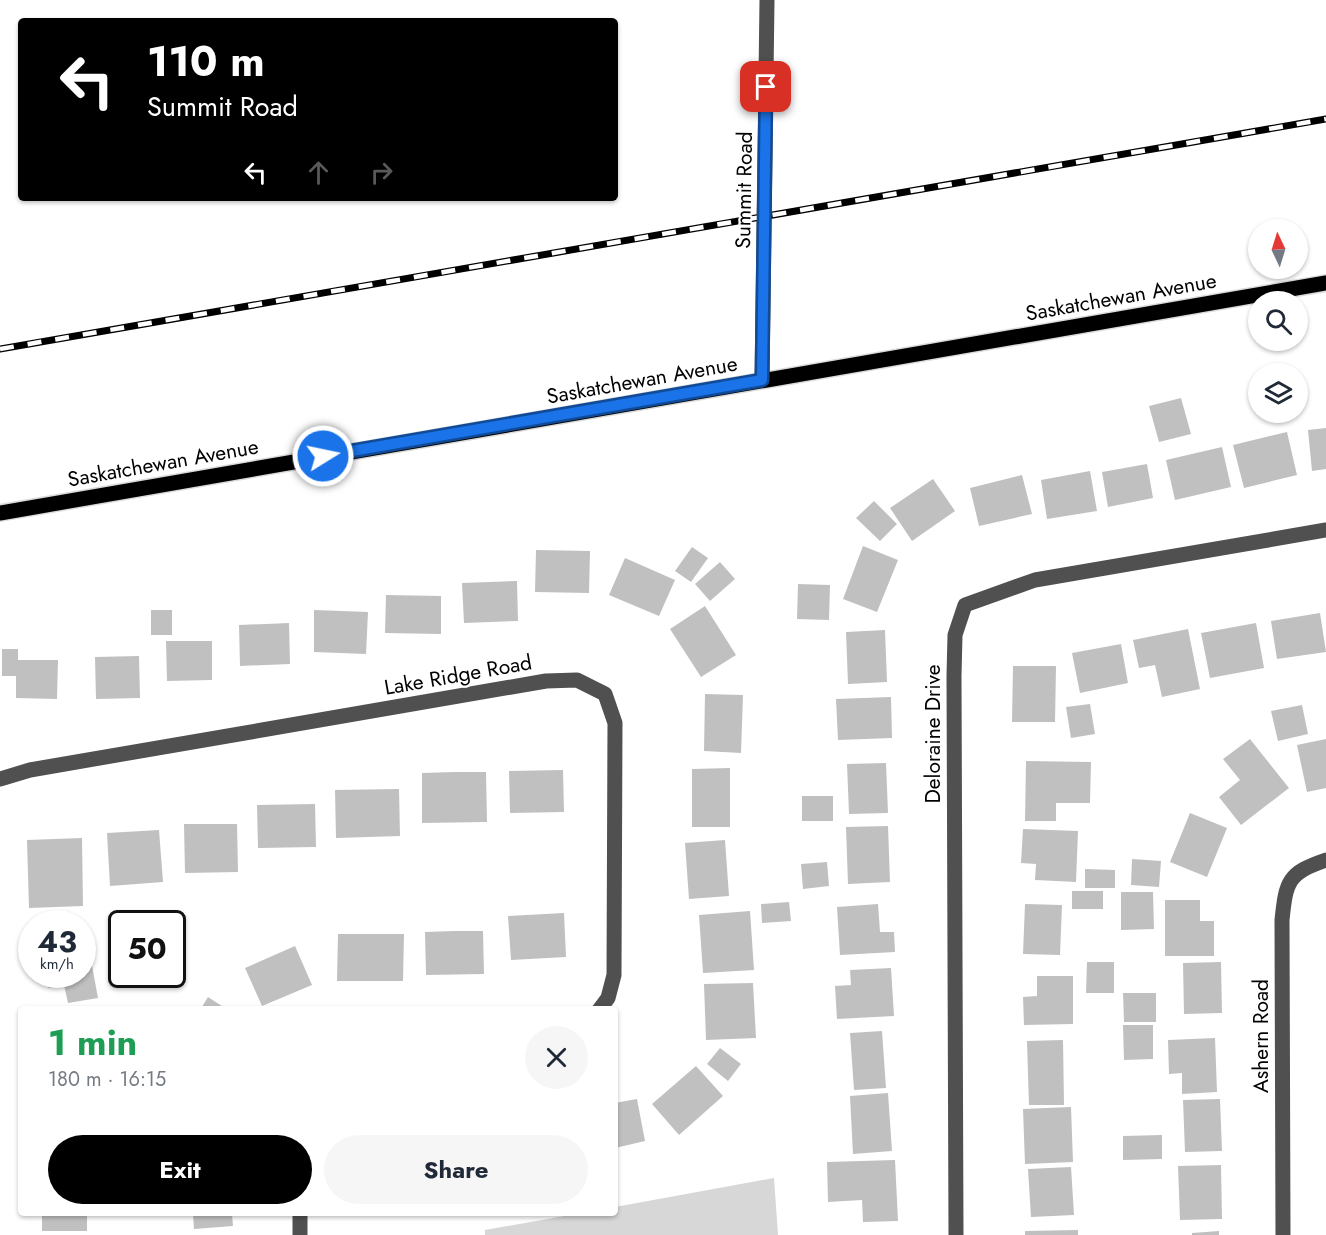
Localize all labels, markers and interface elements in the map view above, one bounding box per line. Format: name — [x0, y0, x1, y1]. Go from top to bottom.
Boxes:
text: 110 m — [147, 31, 265, 92]
icon: left — [48, 42, 126, 120]
pin — [740, 61, 791, 112]
icon: arrive — [749, 70, 782, 103]
text: Summit Road — [147, 87, 298, 126]
street label: Summit Road — [728, 131, 760, 249]
icon: left — [239, 156, 272, 189]
icon: ahead — [302, 156, 335, 189]
icon: right — [365, 156, 398, 189]
north arrow — [1248, 219, 1308, 279]
map controls — [1248, 219, 1308, 423]
street label: Saskatchewan Avenue — [1023, 265, 1219, 329]
button: search — [1248, 291, 1308, 351]
street label: Saskatchewan Avenue — [544, 348, 740, 412]
button: layers — [1248, 363, 1308, 423]
position arrow — [291, 424, 355, 488]
street label: Saskatchewan Avenue — [65, 431, 261, 495]
street label: Lake Ridge Road — [382, 647, 534, 703]
street label: Deloraine Drive — [918, 664, 948, 803]
speed limit sign: 50 — [108, 910, 186, 988]
text: 43 — [37, 920, 77, 963]
text: km/h — [40, 953, 74, 975]
street label: Ashern Road — [1246, 979, 1276, 1093]
text: 1 min — [48, 1016, 137, 1068]
button: close — [525, 1026, 588, 1089]
text: 180 m · 16:15 — [48, 1065, 166, 1094]
button: Exit — [48, 1135, 312, 1204]
button: Share — [324, 1135, 588, 1204]

